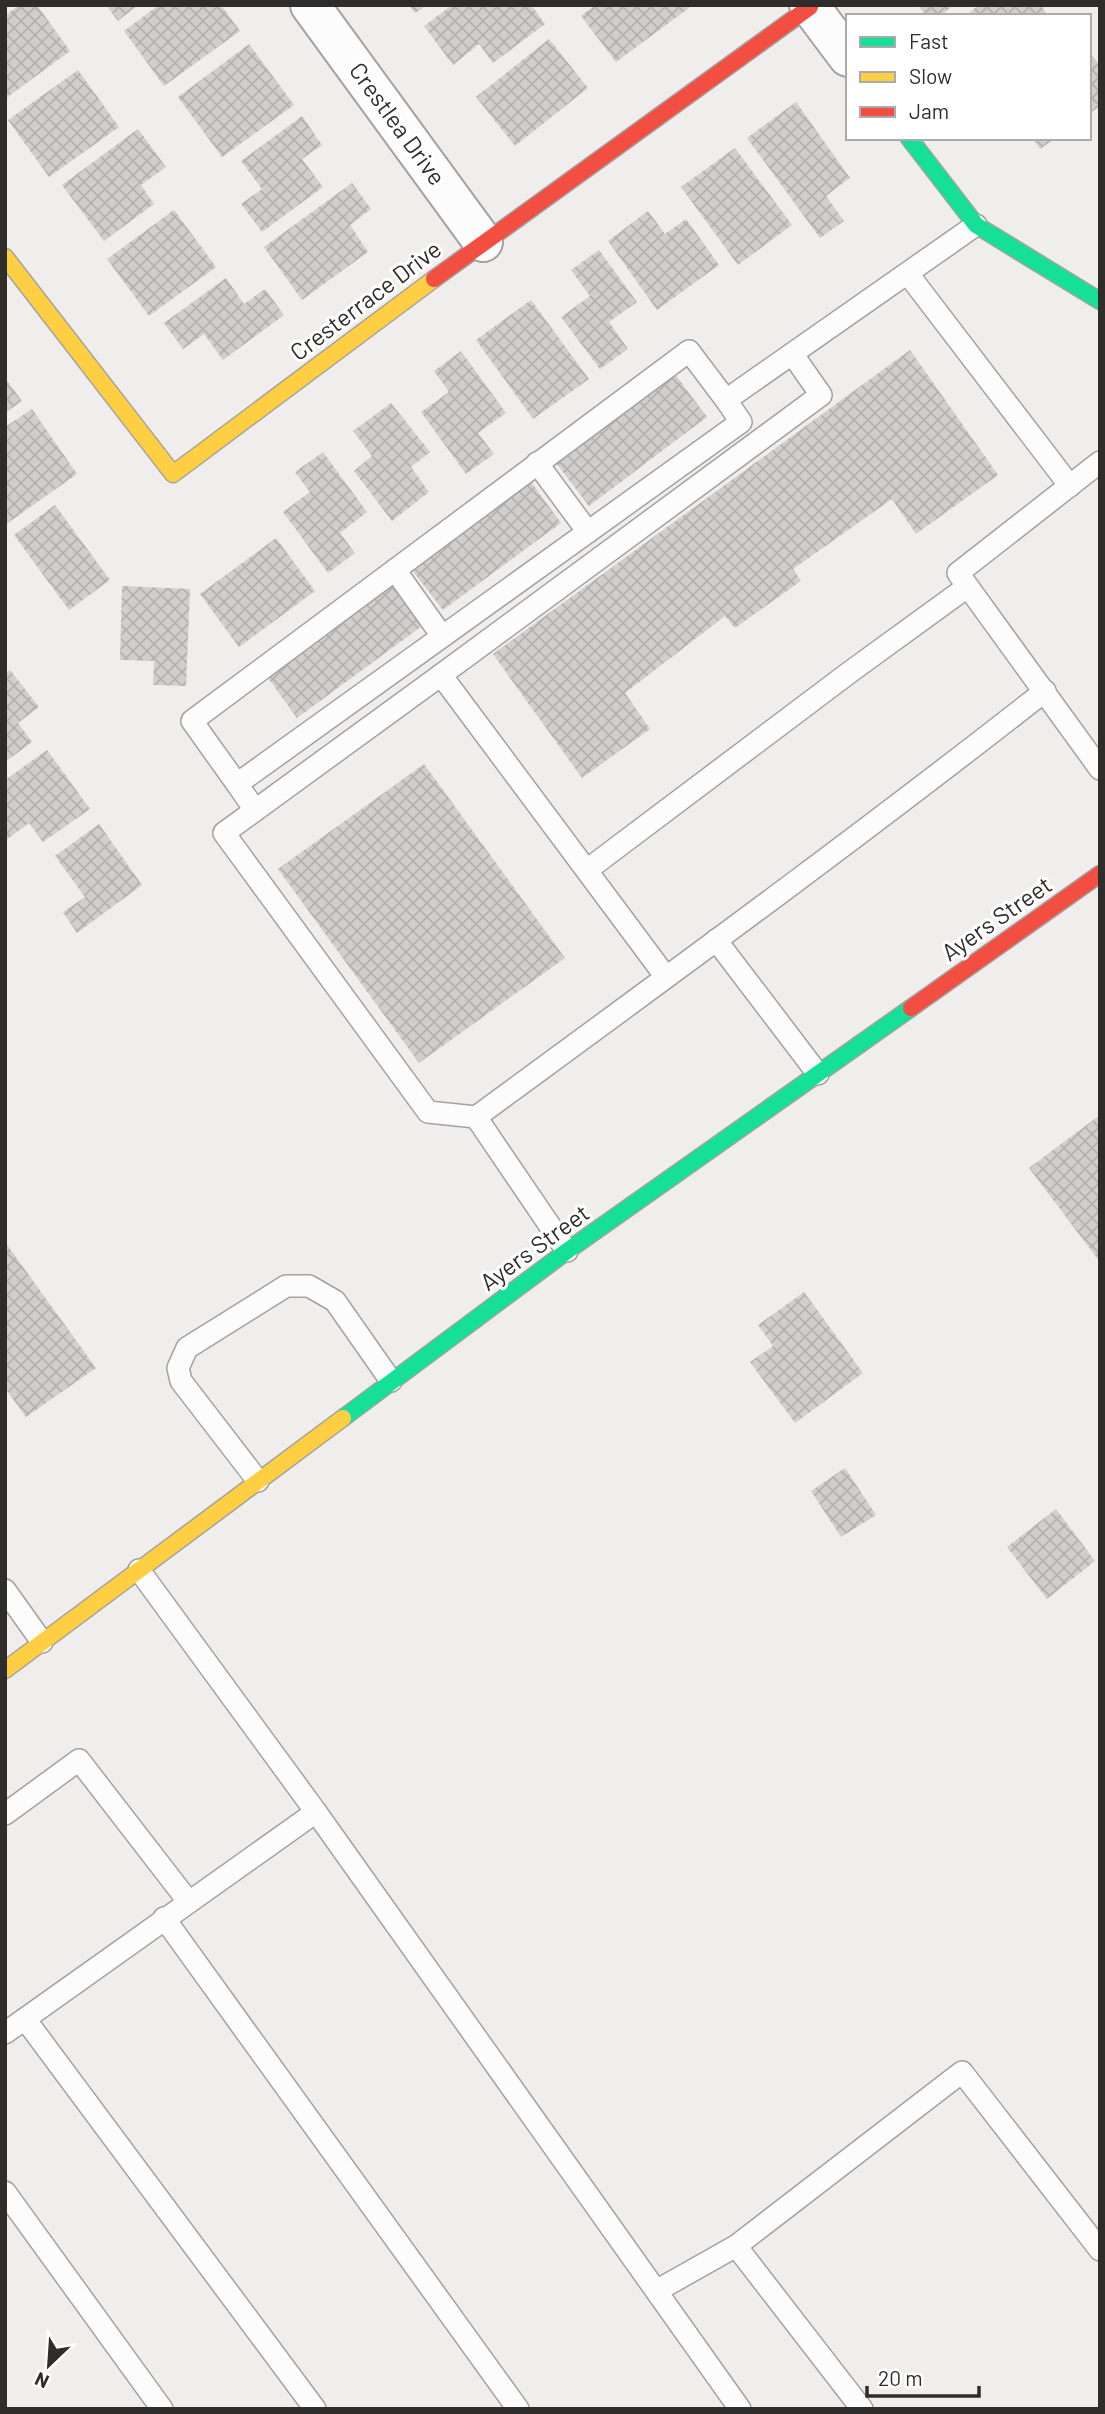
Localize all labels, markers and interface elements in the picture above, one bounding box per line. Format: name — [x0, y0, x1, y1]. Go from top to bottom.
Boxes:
legend — [846, 14, 1091, 140]
text: Fast — [909, 28, 949, 53]
street label: Crestlea Drive — [344, 56, 452, 190]
text: Slow — [909, 63, 952, 88]
text: Jam — [909, 98, 949, 123]
street label: Cresterrace Drive — [284, 234, 446, 366]
street label: Ayers Street — [935, 869, 1057, 966]
street label: Ayers Street — [474, 1197, 594, 1296]
north arrow — [14, 2330, 84, 2400]
scale bar — [867, 2354, 979, 2398]
text: 20 m — [878, 2365, 923, 2390]
text: N — [31, 2368, 52, 2394]

